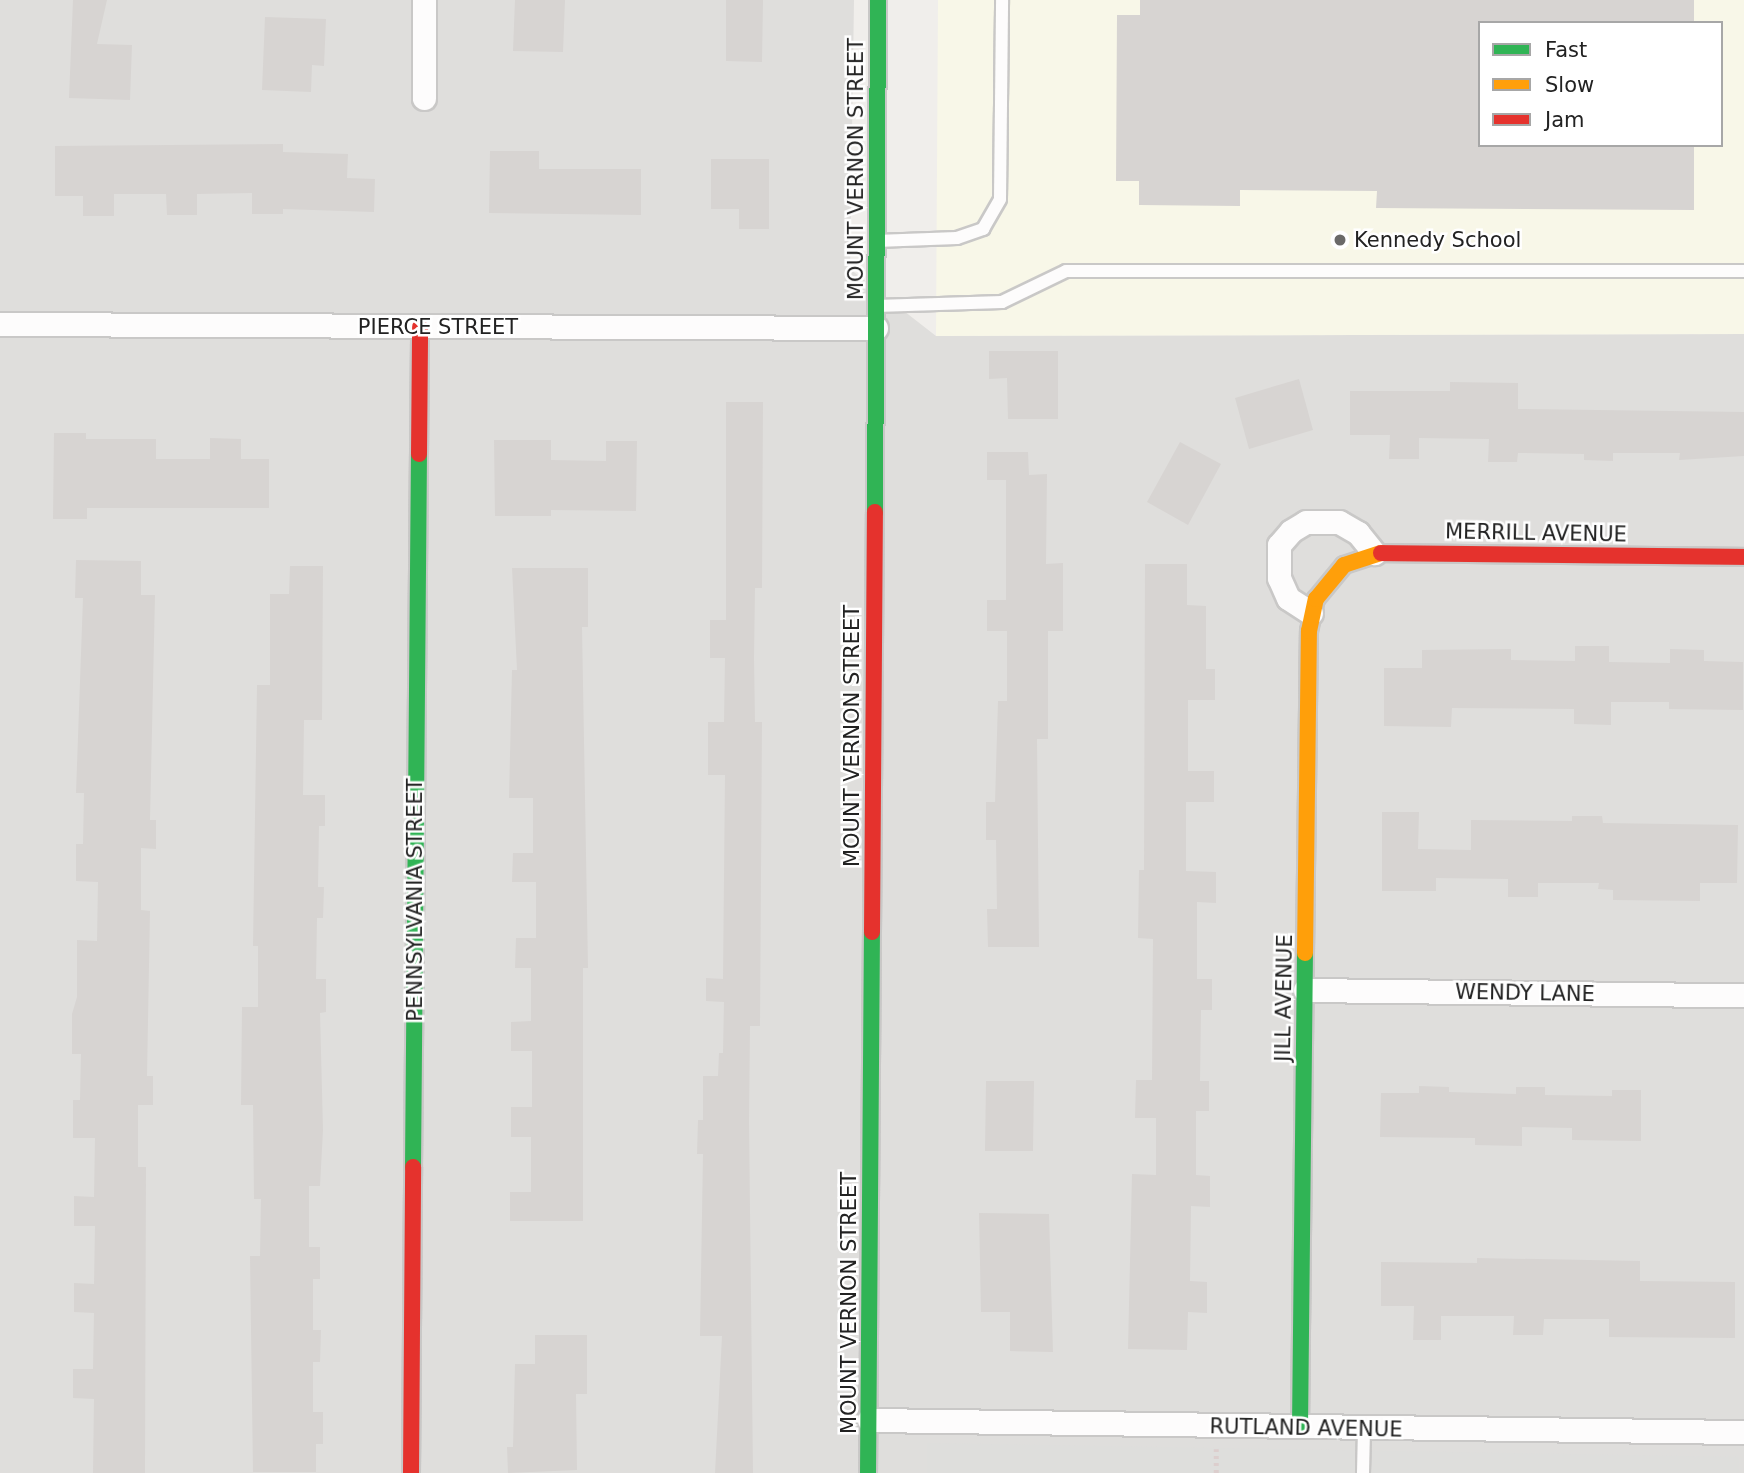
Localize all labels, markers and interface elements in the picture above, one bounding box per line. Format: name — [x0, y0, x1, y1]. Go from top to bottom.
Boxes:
legend — [1478, 21, 1723, 147]
street label: MOUNT VERNON STREET — [843, 38, 869, 300]
text: Fast — [1545, 38, 1587, 62]
text: Slow — [1545, 73, 1594, 97]
text: Jam — [1545, 108, 1585, 132]
place label: Kennedy School — [1354, 227, 1521, 253]
marker: Kennedy School — [1332, 232, 1348, 248]
street label: PIERCE STREET — [358, 314, 518, 340]
street label: MERRILL AVENUE — [1445, 519, 1627, 547]
street label: MOUNT VERNON STREET — [839, 605, 865, 867]
street label: PENNSYLVANIA STREET — [402, 778, 428, 1022]
street label: JILL AVENUE — [1270, 934, 1298, 1062]
street label: WENDY LANE — [1455, 979, 1595, 1007]
street label: MOUNT VERNON STREET — [836, 1172, 862, 1434]
street label: RUTLAND AVENUE — [1209, 1414, 1403, 1442]

